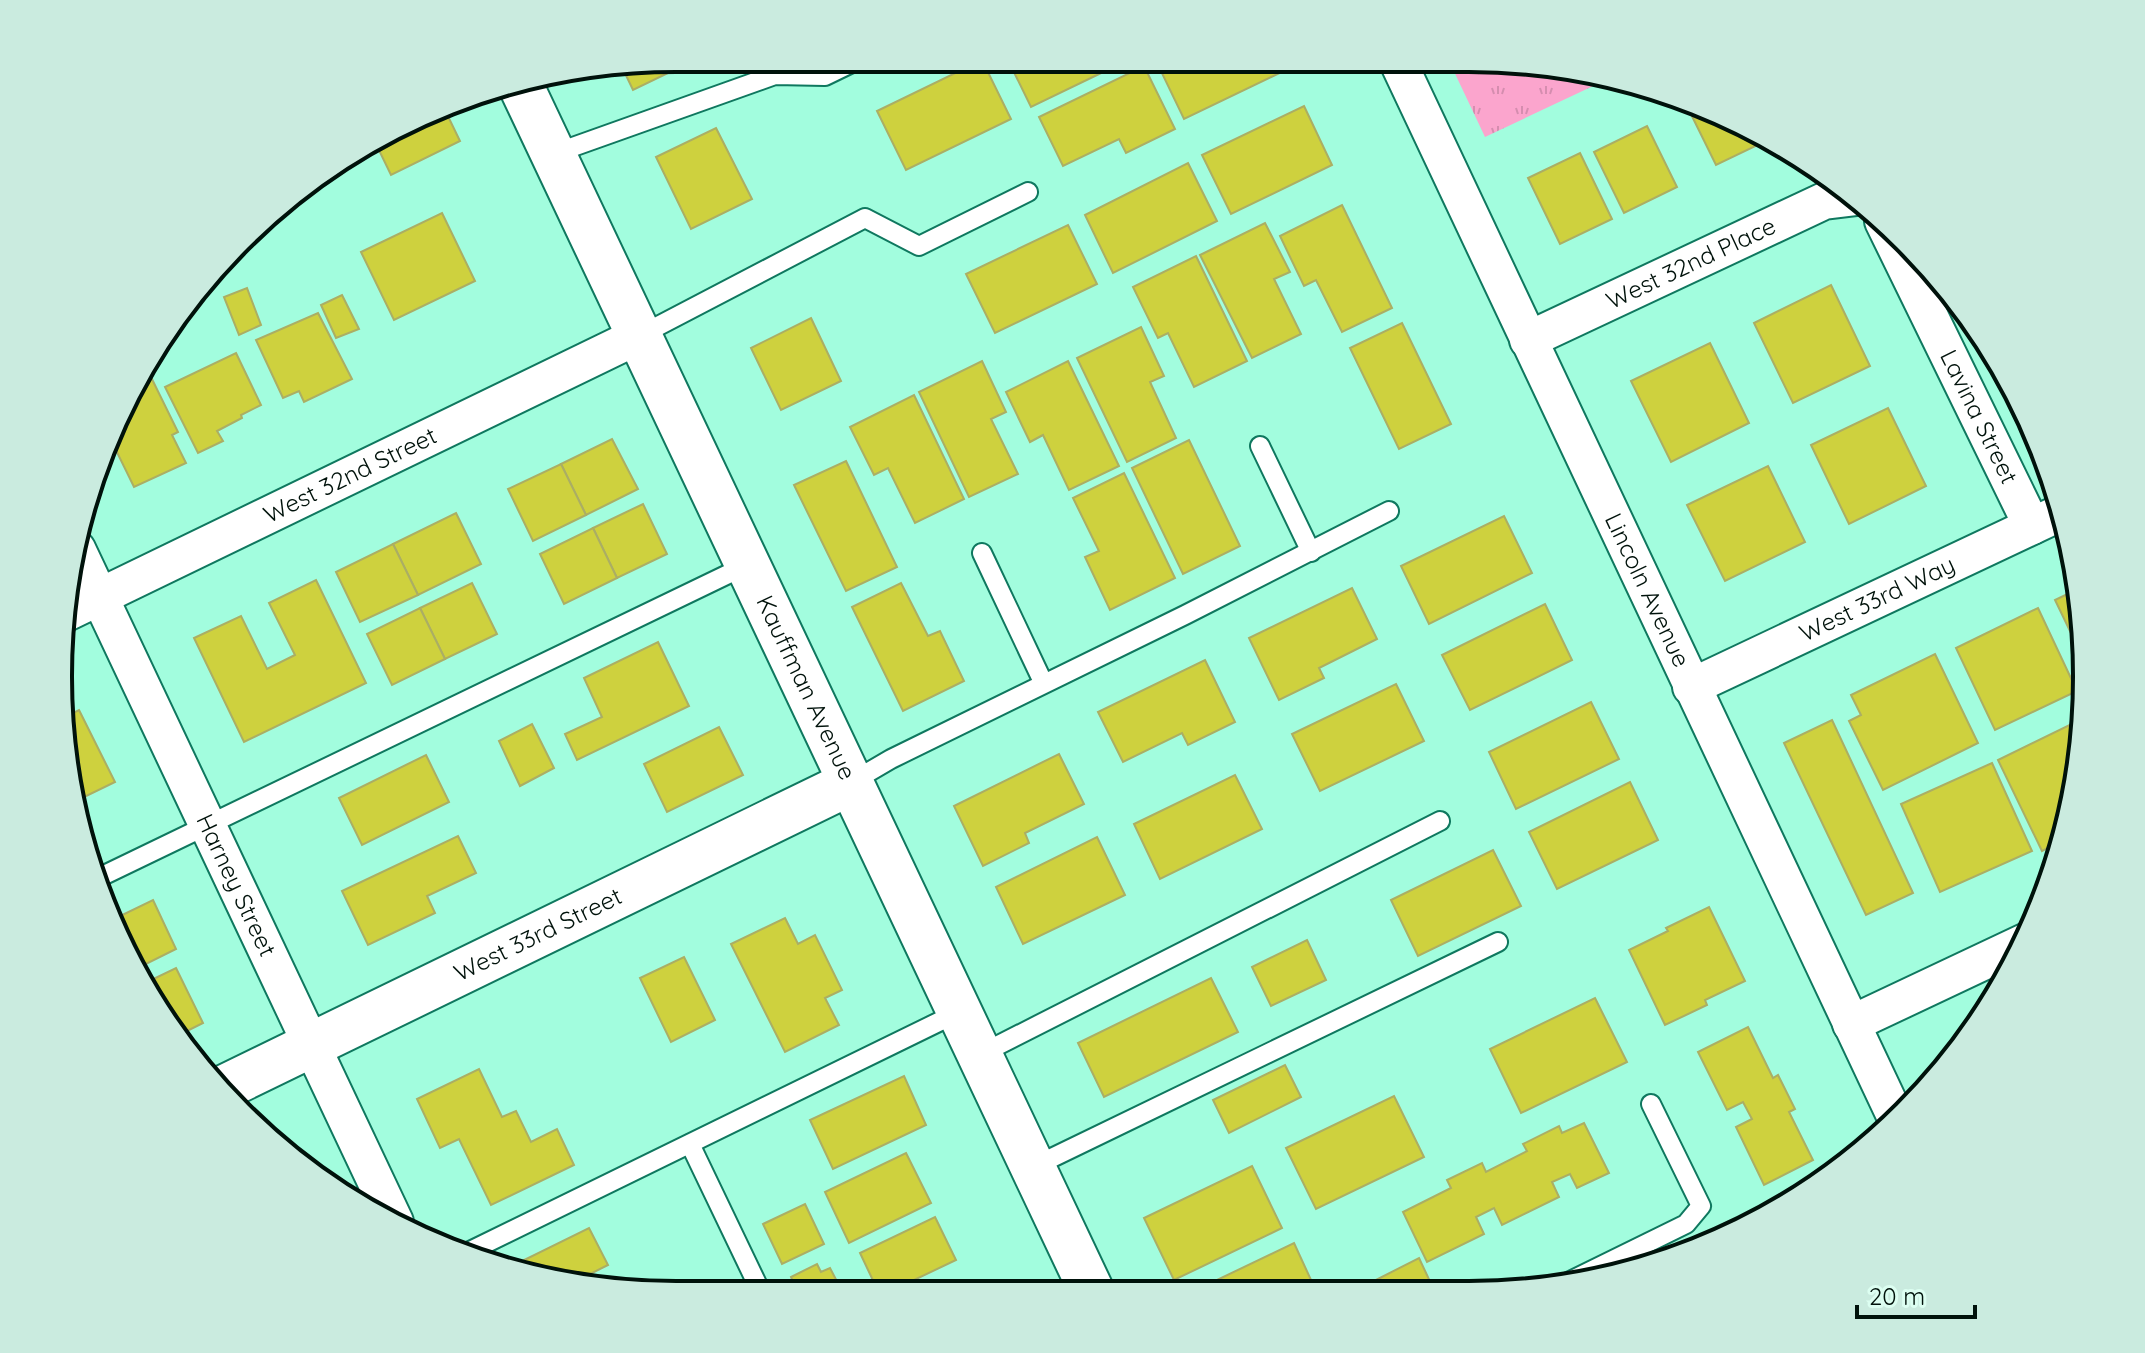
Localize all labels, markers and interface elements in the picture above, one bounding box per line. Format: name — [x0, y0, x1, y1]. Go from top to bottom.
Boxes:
street label: West 32nd Place — [1601, 210, 1780, 315]
street label: Lavina Street — [1934, 344, 2025, 488]
street label: West 32nd Street — [258, 420, 441, 529]
street label: Lincoln Avenue — [1599, 508, 1697, 672]
street label: West 33rd Way — [1794, 549, 1959, 648]
street label: Kauffman Avenue — [750, 590, 863, 784]
street label: Harney Street — [190, 809, 283, 961]
street label: West 33rd Street — [449, 880, 626, 987]
scale bar — [1857, 1269, 1975, 1319]
text: 20 m — [1869, 1281, 1925, 1311]

